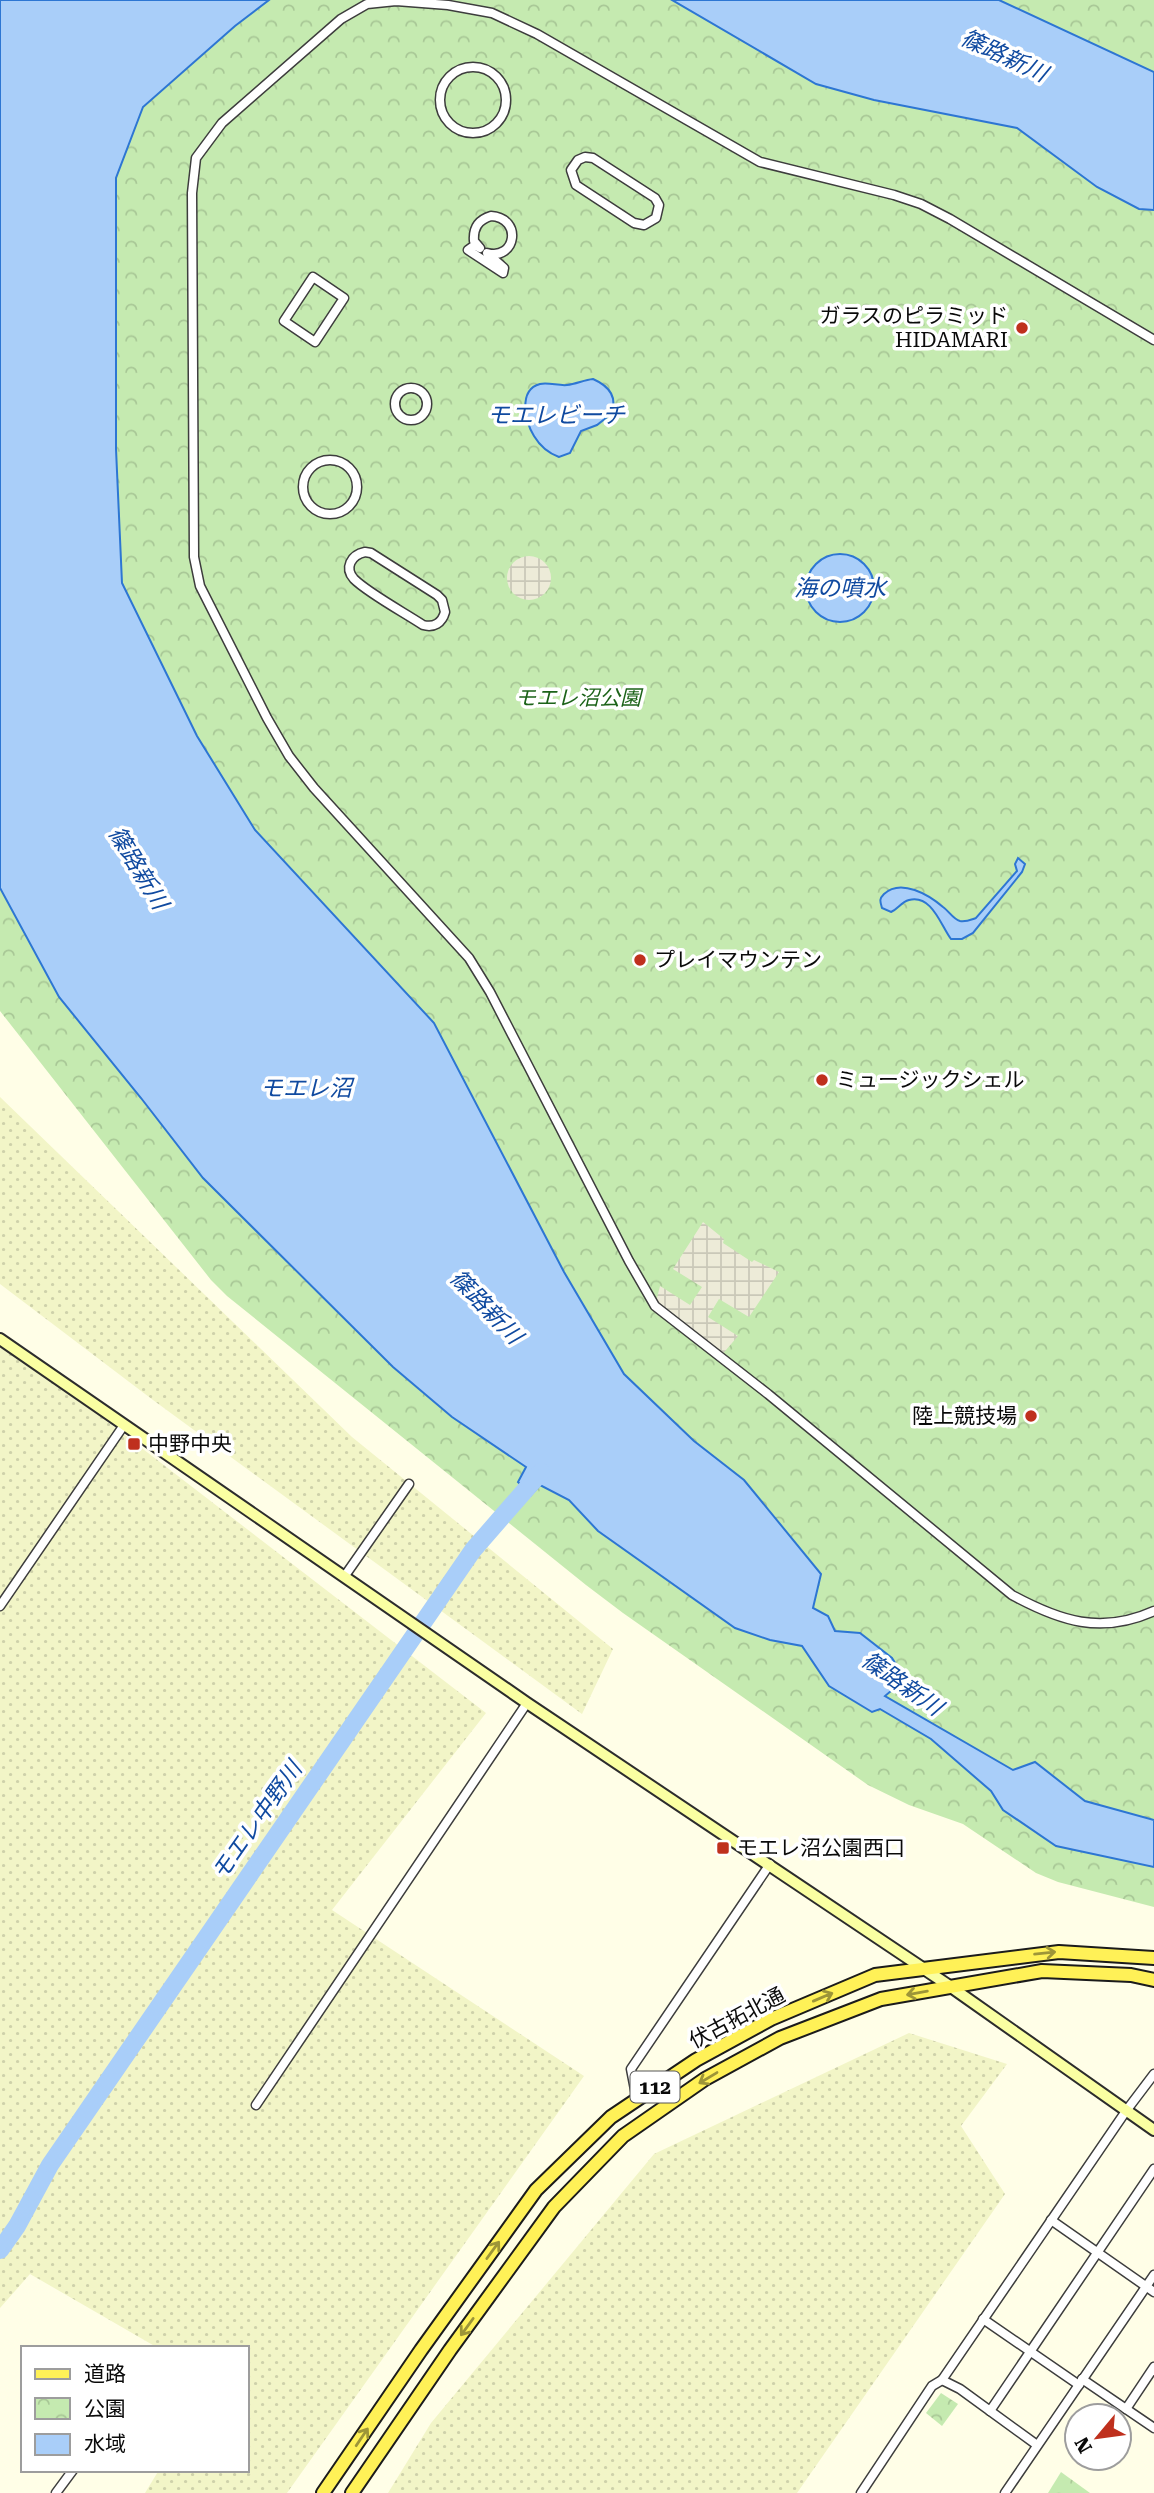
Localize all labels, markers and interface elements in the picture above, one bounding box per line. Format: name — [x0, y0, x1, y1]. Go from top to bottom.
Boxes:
water label: 篠路新川 — [957, 24, 1054, 89]
place label: ガラスのピラミッド HIDAMARI — [819, 304, 1008, 352]
marker: ガラスのピラミッド HIDAMARI — [1014, 320, 1030, 336]
water label: モエレビーチ — [487, 402, 626, 429]
water label: 海の噴水 — [794, 575, 889, 602]
park label: モエレ沼公園 — [515, 686, 644, 710]
water label: 篠路新川 — [103, 822, 175, 917]
place label: プレイマウンテン — [654, 948, 822, 972]
marker: プレイマウンテン — [632, 952, 648, 968]
place label: ミュージックシェル — [836, 1068, 1025, 1092]
marker: ミュージックシェル — [814, 1072, 830, 1088]
water label: モエレ沼 — [260, 1075, 355, 1102]
water label: 篠路新川 — [444, 1265, 530, 1352]
place label: 陸上競技場 — [912, 1404, 1017, 1428]
marker: 陸上競技場 — [1023, 1408, 1039, 1424]
place label: 中野中央 — [148, 1432, 232, 1456]
marker: 中野中央 — [126, 1436, 142, 1452]
water label: 篠路新川 — [857, 1647, 950, 1723]
water label: モエレ中野川 — [206, 1754, 309, 1885]
place label: モエレ沼公園西口 — [737, 1836, 905, 1860]
marker: モエレ沼公園西口 — [715, 1840, 731, 1856]
one-way arrow — [1033, 1947, 1056, 1960]
street label: 伏古拓北通 — [685, 1983, 789, 2053]
one-way arrow — [906, 1987, 929, 2000]
one-way arrow — [812, 1989, 833, 2002]
road number: 112 — [630, 2072, 680, 2102]
one-way arrow — [698, 2072, 718, 2086]
one-way arrow — [485, 2241, 500, 2260]
one-way arrow — [459, 2317, 474, 2336]
legend — [21, 2346, 248, 2472]
text: 道路 — [84, 2362, 126, 2386]
text: 公園 — [84, 2397, 126, 2421]
north arrow — [1063, 2402, 1133, 2472]
one-way arrow — [355, 2427, 369, 2447]
text: 水域 — [84, 2432, 126, 2456]
text: N — [1070, 2433, 1097, 2457]

